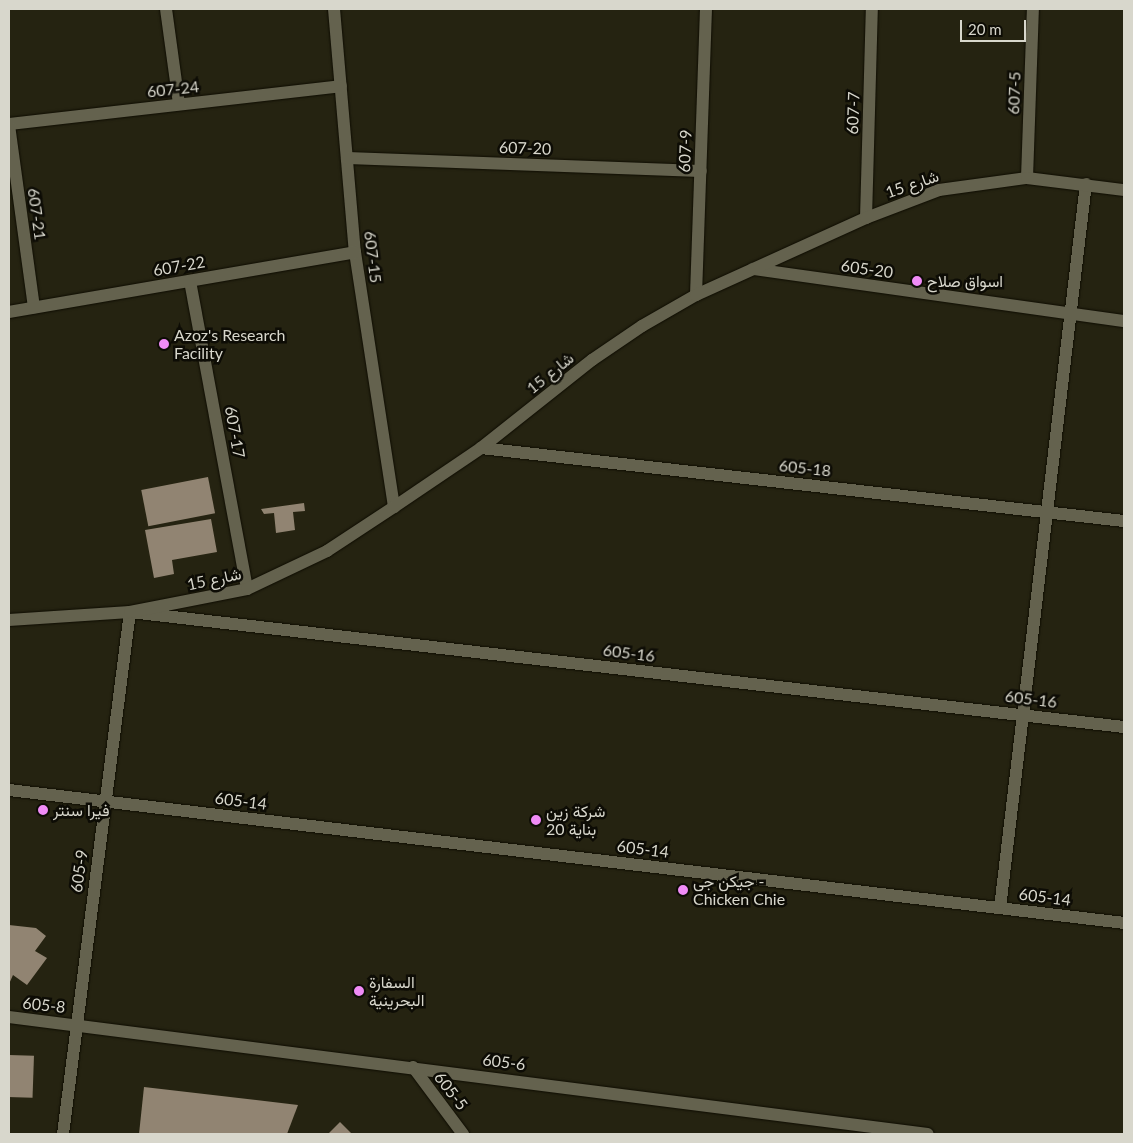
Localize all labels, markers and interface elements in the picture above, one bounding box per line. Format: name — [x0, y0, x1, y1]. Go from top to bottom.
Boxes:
scale bar — [963, 10, 1029, 42]
text: 20 m — [968, 20, 1002, 38]
street label: 607-5 — [1004, 71, 1024, 115]
street label: 607-24 — [146, 77, 200, 101]
street label: 607-7 — [843, 91, 863, 135]
street label: 607-9 — [675, 129, 695, 173]
street label: 607-20 — [499, 137, 551, 159]
street label: شارع 15 — [883, 166, 941, 202]
street label: 607-21 — [24, 187, 50, 241]
street label: 607-15 — [360, 230, 386, 284]
street label: 607-22 — [152, 252, 206, 280]
street label: 605-20 — [840, 256, 894, 282]
place label: اسواق صلاح — [927, 271, 1003, 291]
marker: اسواق صلاح — [911, 275, 923, 287]
place label: Azoz's Research Facility — [174, 325, 286, 363]
marker: Azoz's Research Facility — [158, 338, 170, 350]
street label: شارع 15 — [523, 348, 577, 398]
street label: 607-17 — [221, 405, 249, 459]
street label: 605-18 — [778, 456, 832, 480]
street label: شارع 15 — [185, 564, 243, 594]
street label: 605-16 — [602, 640, 656, 666]
street label: 605-16 — [1004, 686, 1058, 712]
street label: 605-14 — [214, 788, 268, 814]
place label: فيرا سنتر — [53, 800, 109, 820]
place label: شركة زين بناية 20 — [546, 801, 605, 839]
marker: فيرا سنتر — [37, 804, 49, 816]
marker: شركة زين بناية 20 — [530, 814, 542, 826]
street label: 605-14 — [616, 836, 670, 862]
street label: 605-9 — [66, 848, 92, 894]
place label: جيكن جي - Chicken Chie — [693, 871, 785, 909]
marker: جيكن جي - Chicken Chie — [677, 884, 689, 896]
street label: 605-14 — [1018, 884, 1072, 910]
place label: السفارة البحرينية — [369, 972, 424, 1010]
marker: السفارة البحرينية — [353, 985, 365, 997]
street label: 605-8 — [22, 993, 66, 1017]
street label: 605-6 — [481, 1050, 527, 1074]
street label: 605-5 — [430, 1068, 472, 1114]

